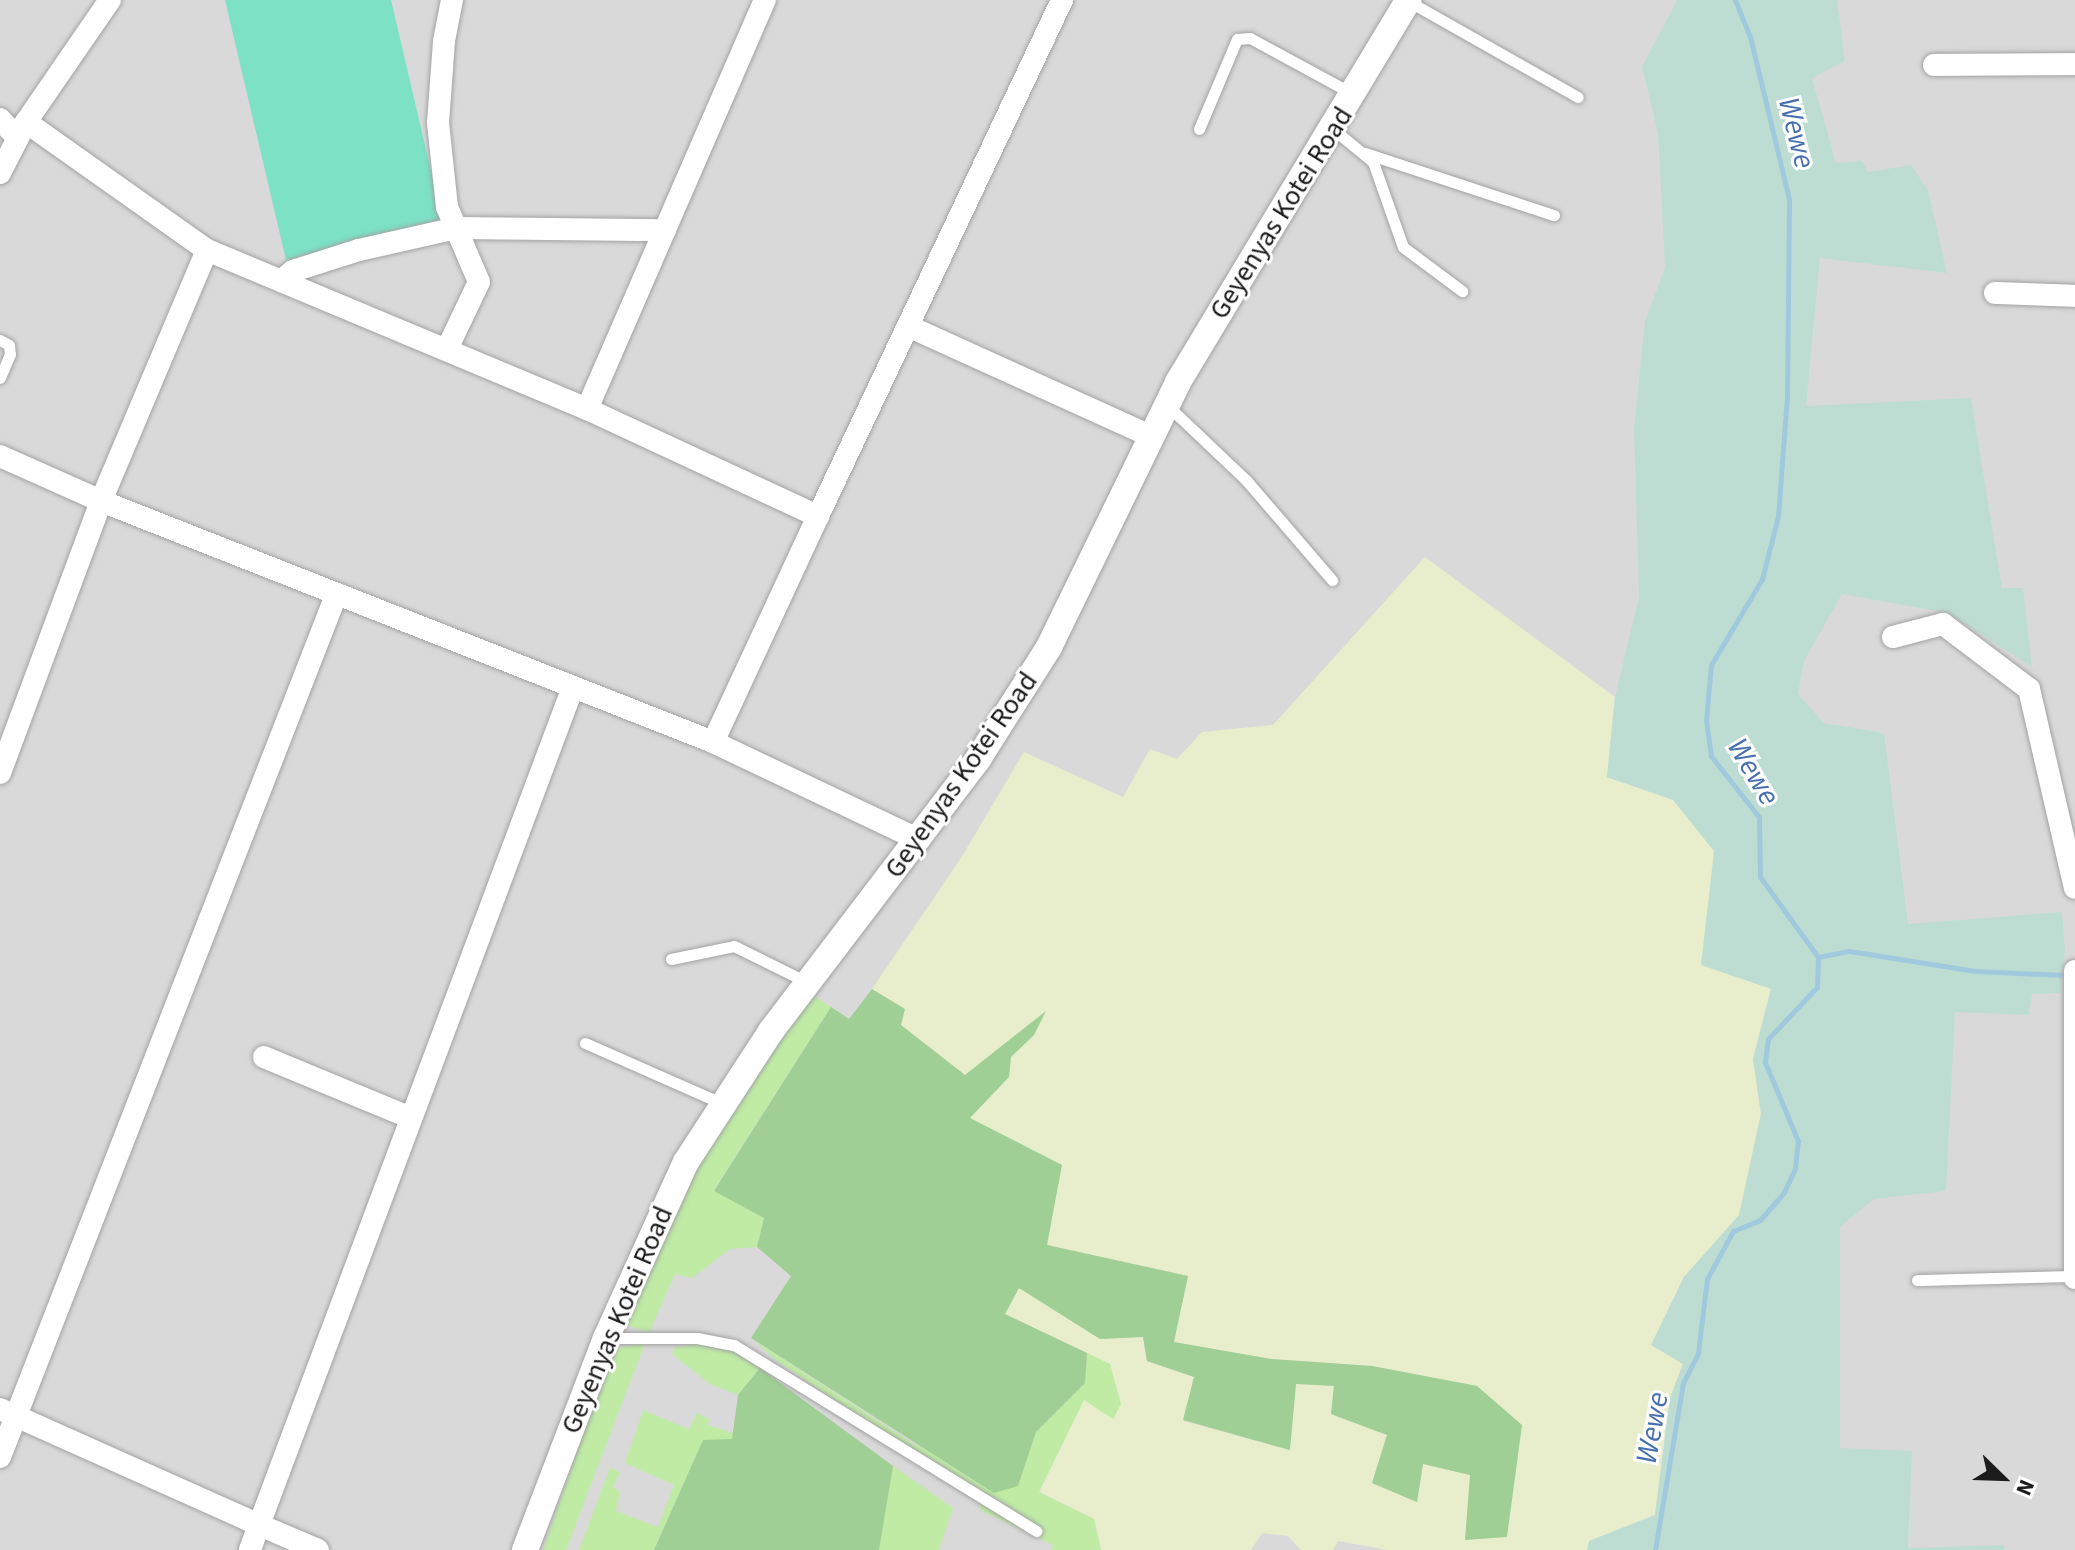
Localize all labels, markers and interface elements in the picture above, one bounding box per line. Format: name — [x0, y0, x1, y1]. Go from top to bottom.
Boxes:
water label: Wewe — [1770, 94, 1822, 172]
street label: Geyenyas Kotei Road — [1202, 101, 1360, 325]
street label: Geyenyas Kotei Road — [877, 666, 1045, 884]
water label: Wewe — [1719, 732, 1787, 812]
street label: Geyenyas Kotei Road — [554, 1201, 680, 1439]
water label: Wewe — [1629, 1389, 1677, 1467]
north arrow — [1963, 1438, 2043, 1518]
text: N — [2008, 1474, 2043, 1500]

